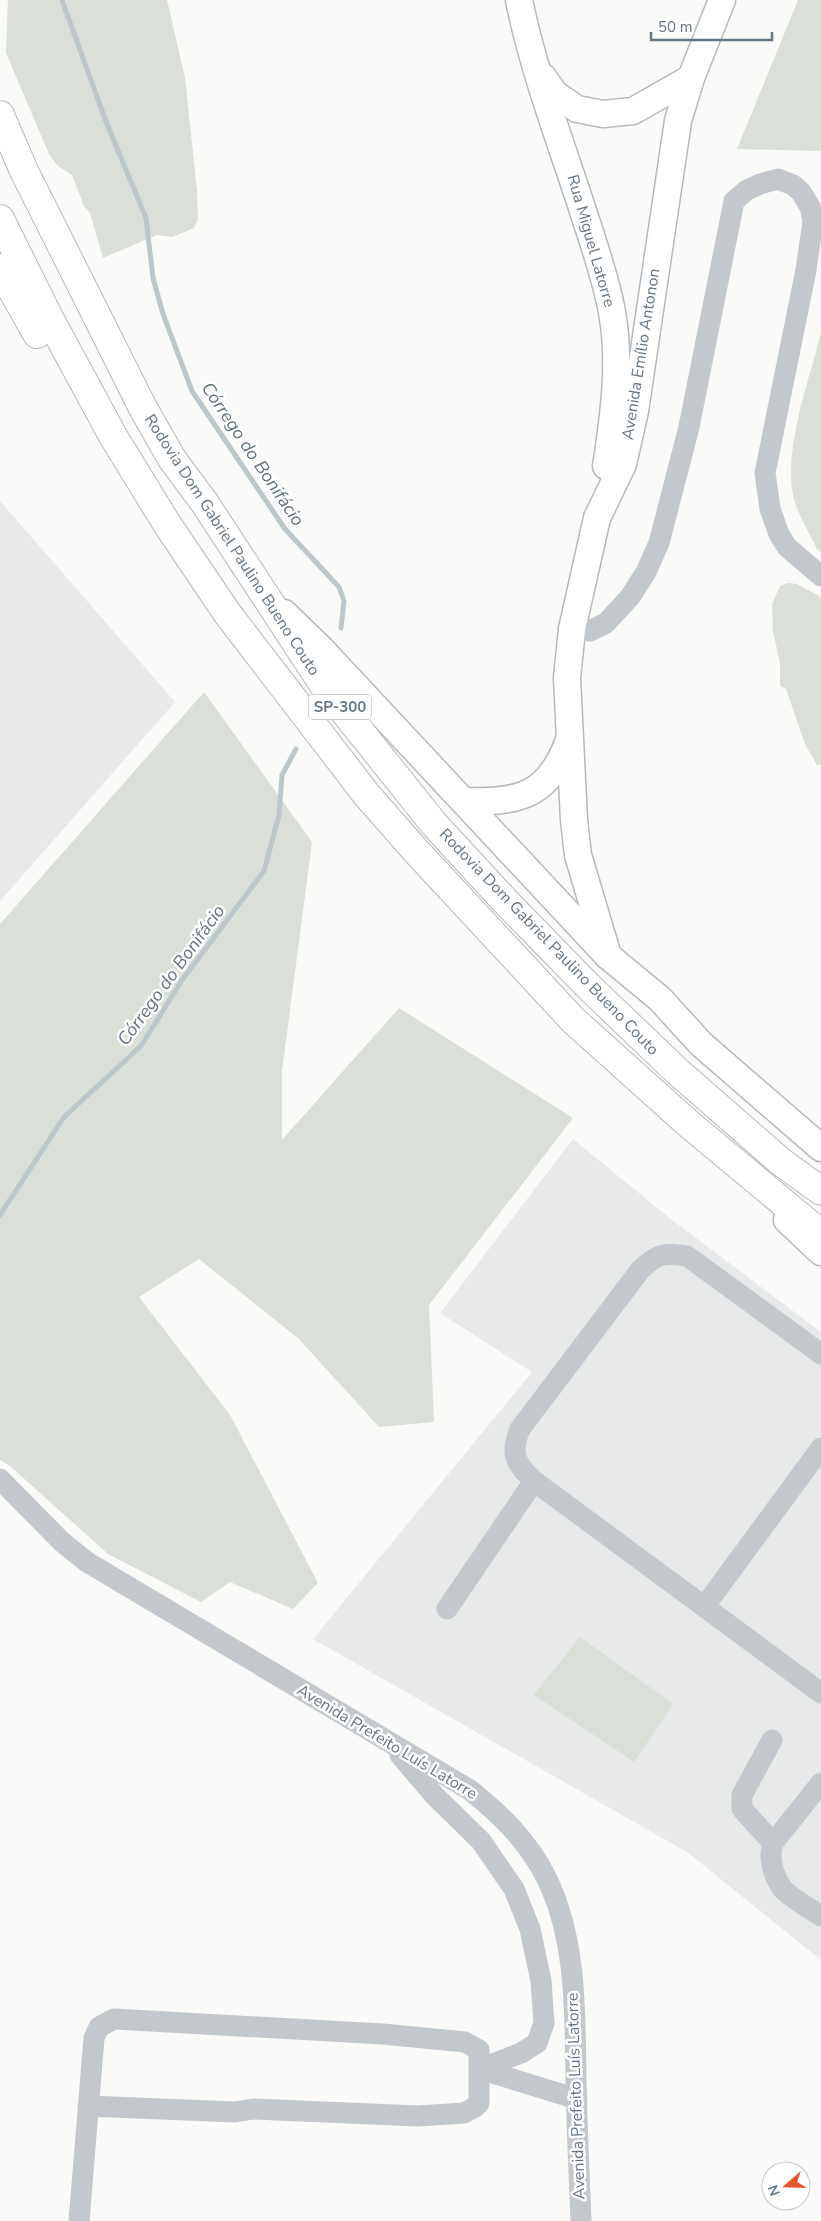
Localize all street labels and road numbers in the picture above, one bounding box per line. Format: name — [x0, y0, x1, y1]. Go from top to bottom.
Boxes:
street label: Rua Miguel Latorre — [562, 172, 620, 310]
street label: Avenida Emílio Antonon — [617, 267, 665, 441]
street label: Rodovia Dom Gabriel Paulino Bueno Couto — [139, 410, 325, 680]
road number: SP-300 — [309, 694, 371, 720]
street label: Rodovia Dom Gabriel Paulino Bueno Couto — [434, 824, 664, 1060]
street label: Avenida Prefeito Luís Latorre — [293, 1679, 481, 1805]
street label: Avenida Prefeito Luís Latorre — [561, 1992, 591, 2200]

